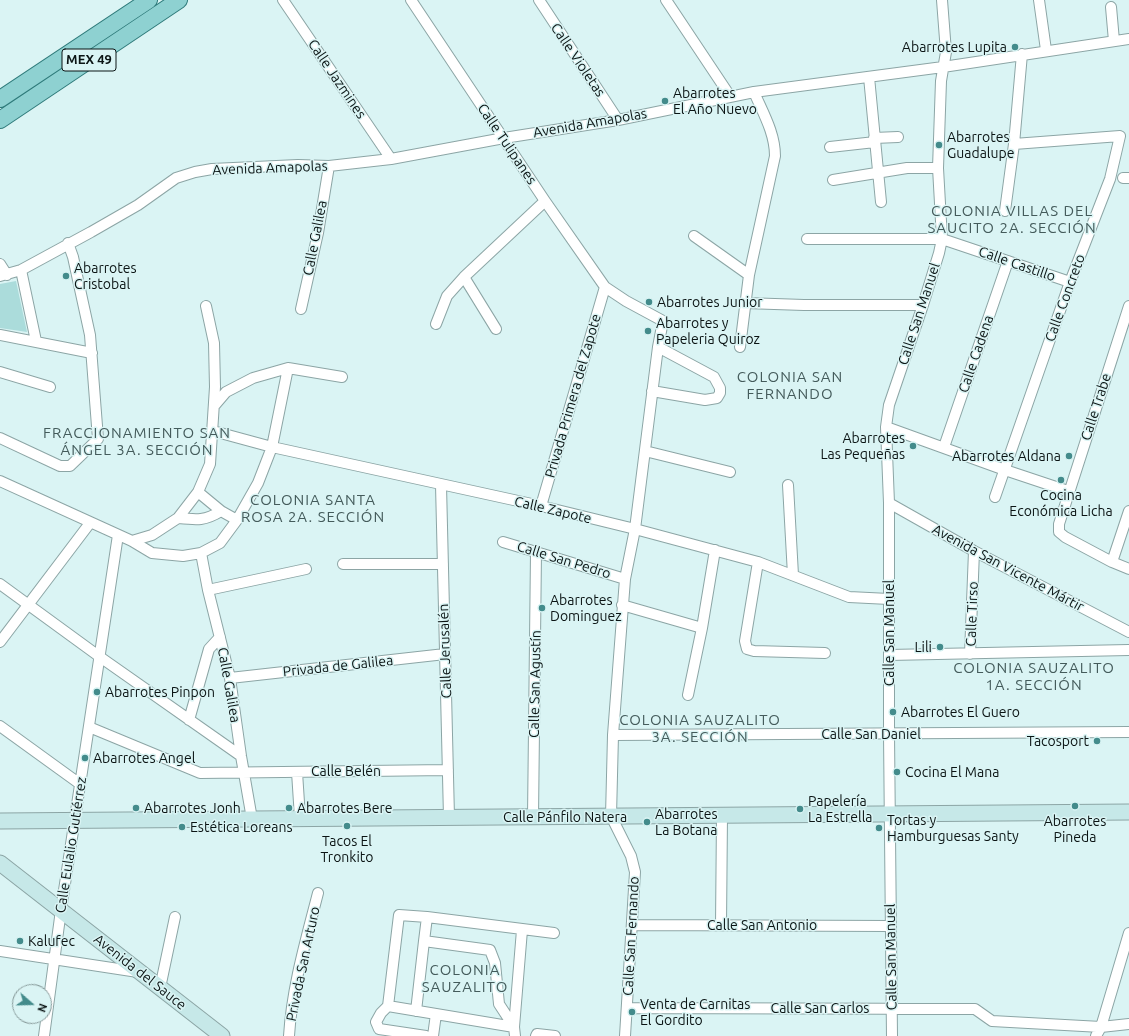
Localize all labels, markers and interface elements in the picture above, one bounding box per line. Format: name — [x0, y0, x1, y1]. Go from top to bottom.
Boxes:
street label: Calle Violetas — [547, 20, 609, 100]
street label: Calle Jazmines — [304, 36, 370, 122]
place label: Abarrotes Lupita — [902, 39, 1007, 55]
marker: Abarrotes Lupita — [1010, 42, 1020, 52]
road number: MEX 49 — [62, 49, 116, 71]
place label: Abarrotes El Año Nuevo — [673, 85, 757, 118]
marker: Abarrotes El Año Nuevo — [660, 96, 670, 106]
street label: Calle Tulipanes — [474, 100, 540, 188]
street label: Avenida Amapolas — [532, 105, 648, 141]
place label: Abarrotes Guadalupe — [947, 129, 1014, 162]
marker: Abarrotes Guadalupe — [934, 140, 944, 150]
street label: Avenida Amapolas — [212, 158, 328, 178]
street label: Calle Galilea — [299, 199, 331, 277]
district label: COLONIA VILLAS DEL SAUCITO 2A. SECCIÓN — [927, 202, 1097, 237]
street label: Calle Castillo — [976, 243, 1058, 285]
street label: Calle Concreto — [1041, 252, 1089, 344]
place label: Abarrotes Cristobal — [74, 260, 137, 292]
street label: Calle San Manuel — [895, 261, 943, 367]
marker: Abarrotes Cristobal — [61, 271, 71, 281]
place label: Abarrotes Junior — [657, 294, 763, 310]
marker: Abarrotes Junior — [644, 297, 654, 307]
street label: Privada Primera del Zapote — [542, 312, 604, 480]
street label: Calle Cadena — [955, 313, 997, 395]
place label: Abarrotes y Papeleria Quiroz — [656, 315, 760, 348]
marker: Abarrotes y Papeleria Quiroz — [643, 326, 653, 336]
district label: COLONIA SAN FERNANDO — [737, 368, 843, 403]
street label: Calle Trabe — [1077, 371, 1115, 443]
district label: FRACCIONAMIENTO SAN ÁNGEL 3A. SECCIÓN — [43, 424, 231, 459]
place label: Abarrotes Las Pequeñas — [820, 430, 905, 462]
marker: Abarrotes Las Pequeñas — [908, 441, 918, 451]
place label: Abarrotes Aldana — [952, 448, 1061, 464]
marker: Abarrotes Aldana — [1064, 451, 1074, 461]
marker: Cocina Económica Licha — [1056, 475, 1066, 485]
place label: Cocina Económica Licha — [1009, 487, 1113, 520]
district label: COLONIA SANTA ROSA 2A. SECCIÓN — [241, 491, 385, 526]
street label: Calle Zapote — [513, 493, 593, 527]
street label: Avenida San Vicente Mártir — [929, 521, 1087, 615]
street label: Calle San Pedro — [515, 538, 613, 582]
street label: Calle San Manuel — [881, 580, 897, 686]
street label: Calle Tirso — [962, 581, 982, 647]
place label: Abarrotes Dominguez — [550, 592, 622, 624]
street label: Calle Jerusalén — [435, 603, 455, 699]
marker: Abarrotes Dominguez — [537, 603, 547, 613]
street label: Calle San Agustín — [526, 630, 544, 738]
place label: Lili — [914, 639, 932, 655]
marker: Lili — [935, 642, 945, 652]
street label: Calle Galilea — [214, 646, 244, 724]
street label: Privada de Galilea — [282, 652, 394, 680]
district label: COLONIA SAUZALITO 1A. SECCIÓN — [953, 659, 1115, 694]
place label: Abarrotes Pinpon — [105, 684, 215, 700]
marker: Abarrotes Pinpon — [92, 687, 102, 697]
place label: Abarrotes El Guero — [901, 704, 1020, 720]
marker: Abarrotes El Guero — [888, 707, 898, 717]
district label: COLONIA SAUZALITO 3A. SECCIÓN — [619, 711, 781, 746]
street label: Calle San Daniel — [821, 726, 921, 742]
place label: Tacosport — [1027, 733, 1089, 749]
marker: Tacosport — [1092, 736, 1102, 746]
place label: Abarrotes Angel — [93, 750, 195, 766]
marker: Abarrotes Angel — [80, 753, 90, 763]
street label: Calle Belén — [311, 763, 381, 779]
place label: Cocina El Mana — [905, 764, 999, 780]
marker: Cocina El Mana — [892, 767, 902, 777]
street label: Calle Eulalio Gutiérrez — [52, 776, 90, 914]
place label: Papelería La Estrella — [808, 793, 873, 826]
place label: Abarrotes Jonh — [144, 800, 241, 816]
place label: Abarrotes Bere — [297, 800, 392, 816]
marker: Abarrotes Pineda — [1070, 801, 1080, 811]
marker: Abarrotes Jonh — [131, 803, 141, 813]
marker: Abarrotes Bere — [284, 803, 294, 813]
marker: Papelería La Estrella — [795, 804, 805, 814]
place label: Abarrotes La Botana — [655, 806, 718, 838]
street label: Calle Pánfilo Natera — [503, 809, 627, 825]
place label: Tortas y Hamburguesas Santy — [887, 812, 1019, 844]
place label: Abarrotes Pineda — [1044, 813, 1106, 846]
marker: Abarrotes La Botana — [642, 817, 652, 827]
place label: Estética Loreans — [190, 819, 293, 835]
marker: Tacos El Tronkito — [342, 821, 352, 831]
marker: Estética Loreans — [177, 822, 187, 832]
marker: Tortas y Hamburguesas Santy — [874, 823, 884, 833]
place label: Tacos El Tronkito — [321, 833, 373, 866]
street label: Calle San Fernando — [619, 876, 643, 996]
street label: Calle San Manuel — [882, 904, 900, 1010]
street label: Privada San Arturo — [283, 905, 323, 1023]
street label: Calle San Antonio — [707, 917, 817, 933]
street label: Avenida del Sauce — [90, 931, 190, 1013]
place label: Kalufec — [28, 933, 75, 949]
marker: Kalufec — [15, 936, 25, 946]
district label: COLONIA SAUZALITO — [422, 961, 508, 996]
north arrow — [12, 984, 52, 1024]
place label: Venta de Carnitas El Gordito — [640, 996, 750, 1028]
street label: Calle San Carlos — [771, 1000, 869, 1016]
text: N — [35, 1002, 49, 1014]
marker: Venta de Carnitas El Gordito — [627, 1007, 637, 1017]

